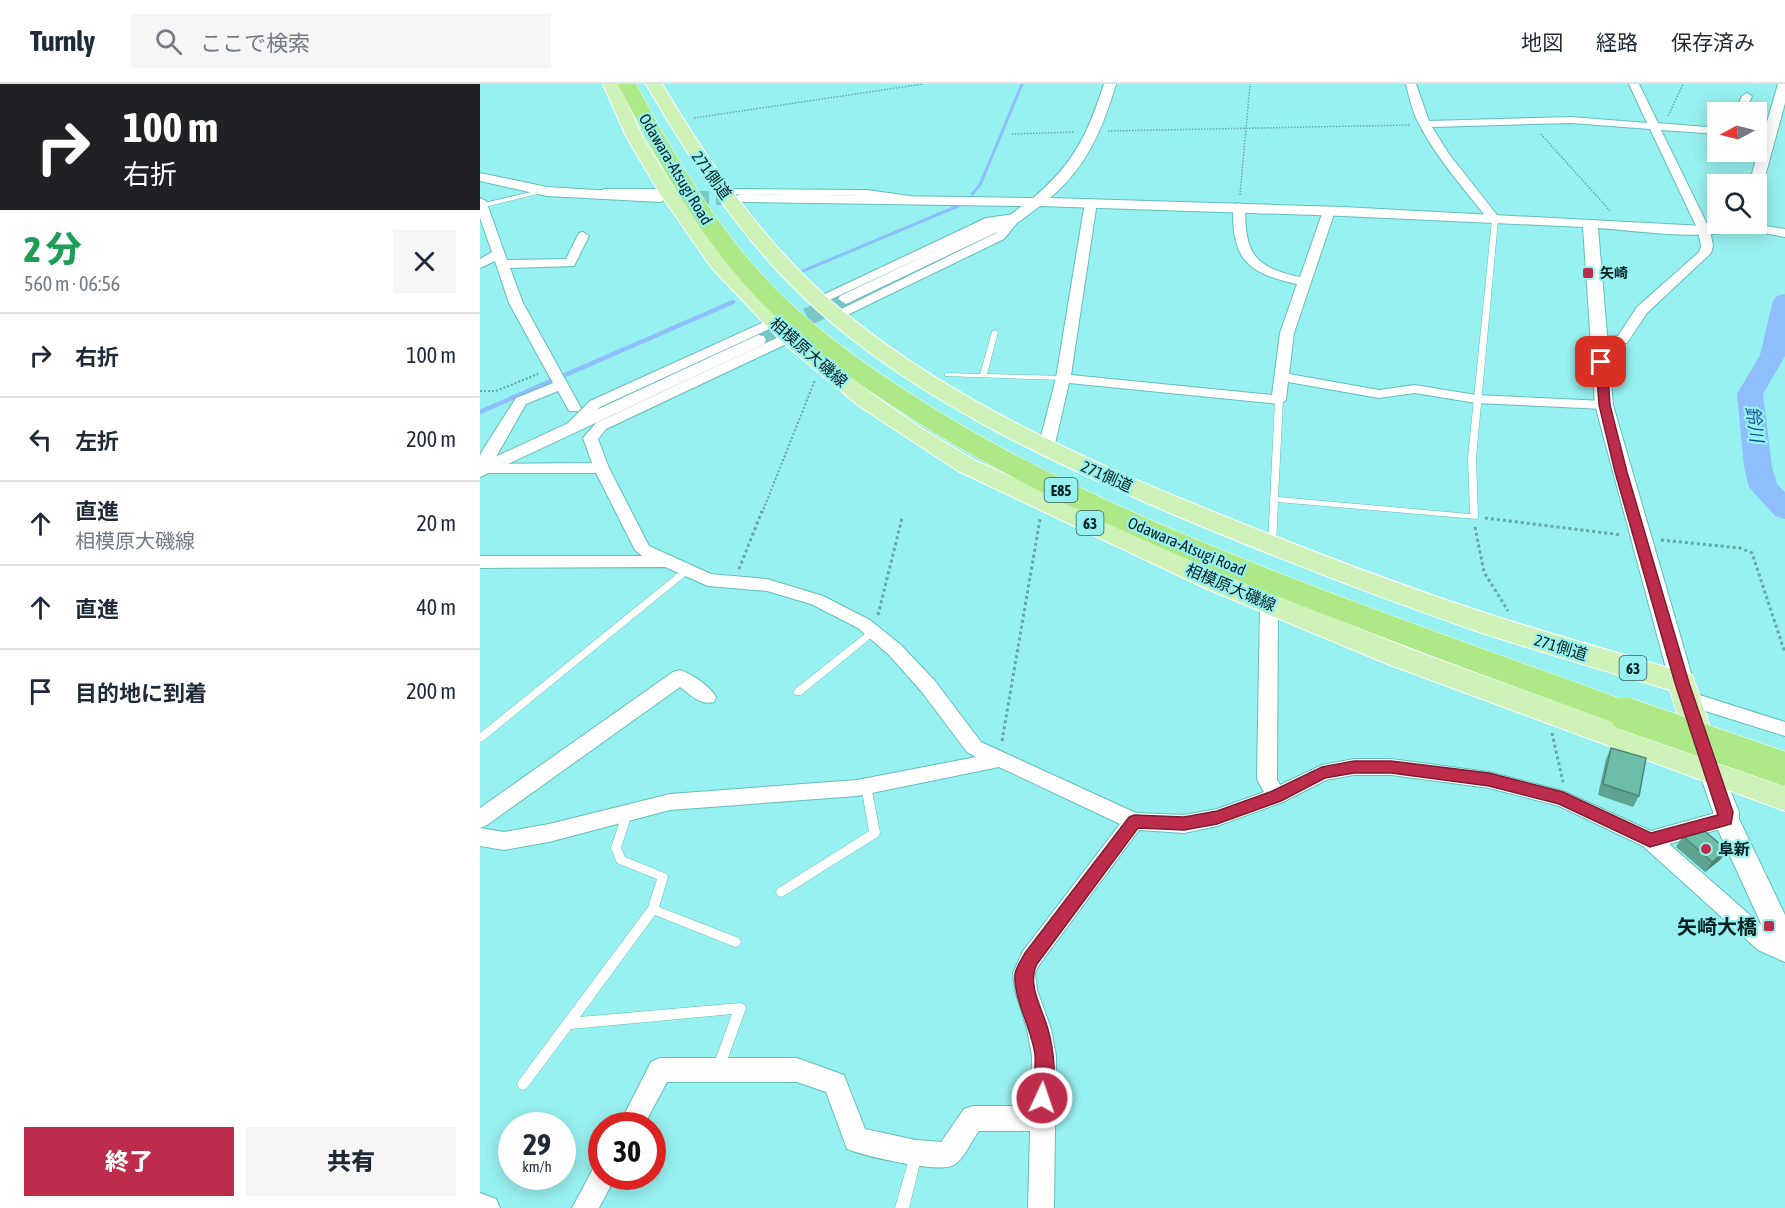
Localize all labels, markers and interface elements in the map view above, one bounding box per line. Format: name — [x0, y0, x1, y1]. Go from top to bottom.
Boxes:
search box — [131, 14, 551, 68]
text: Turnly — [30, 25, 95, 57]
icon: search — [152, 25, 185, 58]
text: ここで検索 — [200, 30, 310, 56]
text: 地図 — [1521, 30, 1563, 54]
text: 経路 — [1596, 30, 1638, 54]
text: 保存済み — [1671, 30, 1755, 54]
north arrow — [1707, 102, 1767, 162]
map controls — [1707, 102, 1767, 234]
text: 100 m — [123, 103, 218, 151]
icon: right — [24, 108, 102, 186]
street label: Odawara-Atsugi Road — [635, 110, 716, 228]
street label: 271側道 — [689, 148, 735, 202]
text: 右折 — [123, 159, 177, 190]
button: search — [1707, 174, 1767, 234]
text: 2 分 — [24, 228, 82, 270]
button: close — [393, 230, 456, 293]
place label: 矢崎 — [1600, 265, 1628, 281]
marker: 矢崎 — [1581, 266, 1595, 280]
text: 560 m · 06:56 — [24, 272, 120, 295]
street label: 相模原大磯線 — [767, 314, 851, 390]
pin — [1575, 336, 1626, 387]
icon: right — [24, 339, 57, 372]
text: 100 m — [406, 342, 456, 368]
text: 右折 — [75, 344, 119, 370]
icon: arrive — [1584, 345, 1617, 378]
water label: 鈴川 — [1742, 405, 1768, 445]
icon: left — [24, 423, 57, 456]
text: 200 m — [406, 426, 456, 452]
text: 左折 — [75, 428, 119, 454]
street label: 271側道 — [1078, 457, 1136, 495]
road number: E85 — [1044, 478, 1078, 502]
text: 直進 — [75, 498, 119, 524]
icon: ahead — [24, 507, 57, 540]
text: 20 m — [416, 510, 456, 536]
road number: 63 — [1076, 511, 1104, 535]
street label: Odawara-Atsugi Road — [1125, 513, 1249, 580]
text: 相模原大磯線 — [75, 529, 195, 552]
street label: 相模原大磯線 — [1183, 560, 1279, 614]
icon: ahead — [24, 591, 57, 624]
text: 40 m — [416, 594, 456, 620]
text: 直進 — [75, 596, 119, 622]
street label: 271側道 — [1532, 630, 1590, 664]
road number: 63 — [1620, 656, 1646, 680]
icon: arrive — [24, 675, 57, 708]
text: 200 m — [406, 678, 456, 704]
text: 目的地に到着 — [75, 680, 207, 706]
place label: 阜新 — [1718, 840, 1750, 858]
marker: 阜新 — [1699, 842, 1713, 856]
place label: 矢崎大橋 — [1677, 915, 1757, 938]
marker: 矢崎大橋 — [1762, 919, 1776, 933]
position arrow — [1010, 1066, 1074, 1130]
speed limit sign: 30 — [588, 1112, 666, 1190]
button: 終了 — [24, 1127, 234, 1196]
button: 共有 — [246, 1127, 456, 1196]
text: 29 — [523, 1127, 551, 1161]
text: km/h — [522, 1158, 552, 1175]

